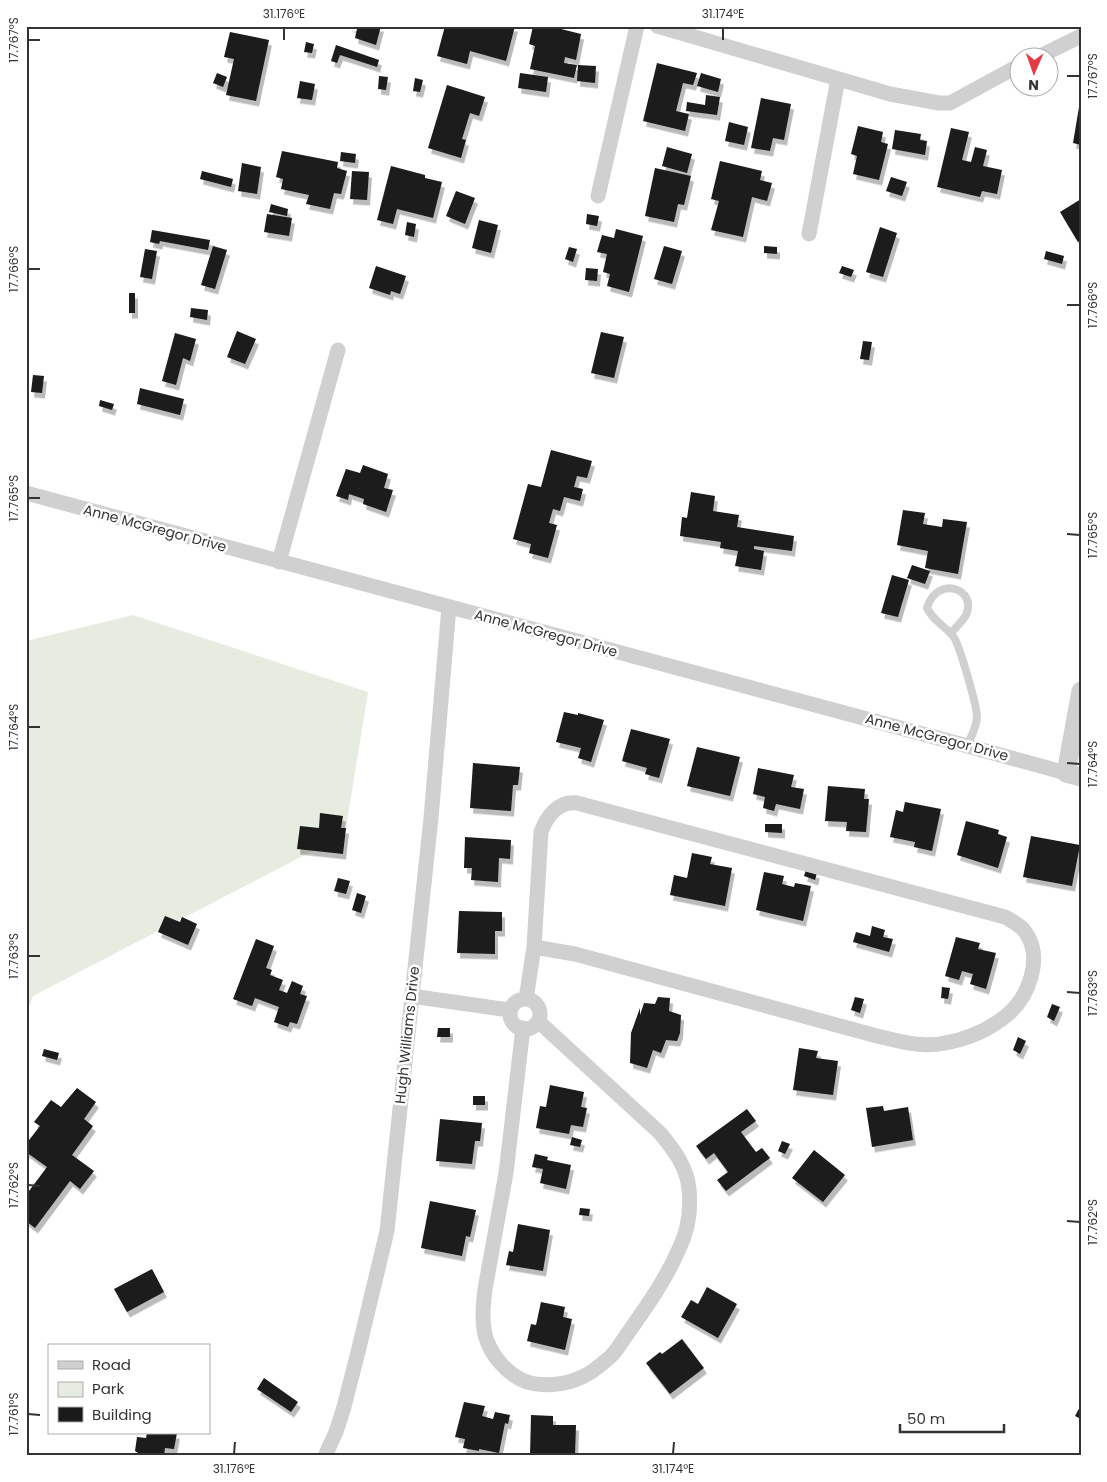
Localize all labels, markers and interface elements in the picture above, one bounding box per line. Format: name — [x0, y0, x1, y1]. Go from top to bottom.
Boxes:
text: 31.176°E — [263, 5, 305, 22]
text: 31.174°E — [702, 5, 744, 22]
text: 17.767°S — [5, 17, 22, 63]
north arrow — [1010, 48, 1060, 98]
text: 17.767°S — [1084, 53, 1101, 99]
text: N — [1028, 75, 1039, 95]
text: 17.766°S — [5, 246, 22, 292]
text: 17.766°S — [1084, 282, 1101, 328]
text: 17.765°S — [5, 475, 22, 521]
street label: Anne McGregor Drive — [81, 499, 229, 557]
text: 17.765°S — [1084, 512, 1101, 558]
street label: Anne McGregor Drive — [472, 604, 620, 662]
text: 17.764°S — [5, 704, 22, 750]
street label: Anne McGregor Drive — [863, 708, 1011, 766]
text: 17.764°S — [1084, 741, 1101, 787]
text: 17.763°S — [5, 933, 22, 979]
street label: Hugh Williams Drive — [390, 965, 424, 1105]
text: 17.763°S — [1084, 970, 1101, 1016]
text: 17.762°S — [5, 1162, 22, 1208]
text: 17.762°S — [1084, 1199, 1101, 1245]
legend — [48, 1344, 210, 1434]
text: Road — [92, 1354, 131, 1375]
text: Park — [92, 1378, 124, 1399]
text: 17.761°S — [5, 1393, 22, 1435]
scale bar — [900, 1402, 1003, 1434]
text: Building — [92, 1404, 152, 1425]
text: 50 m — [907, 1408, 945, 1429]
text: 31.176°E — [213, 1460, 255, 1477]
text: 31.174°E — [652, 1460, 694, 1477]

